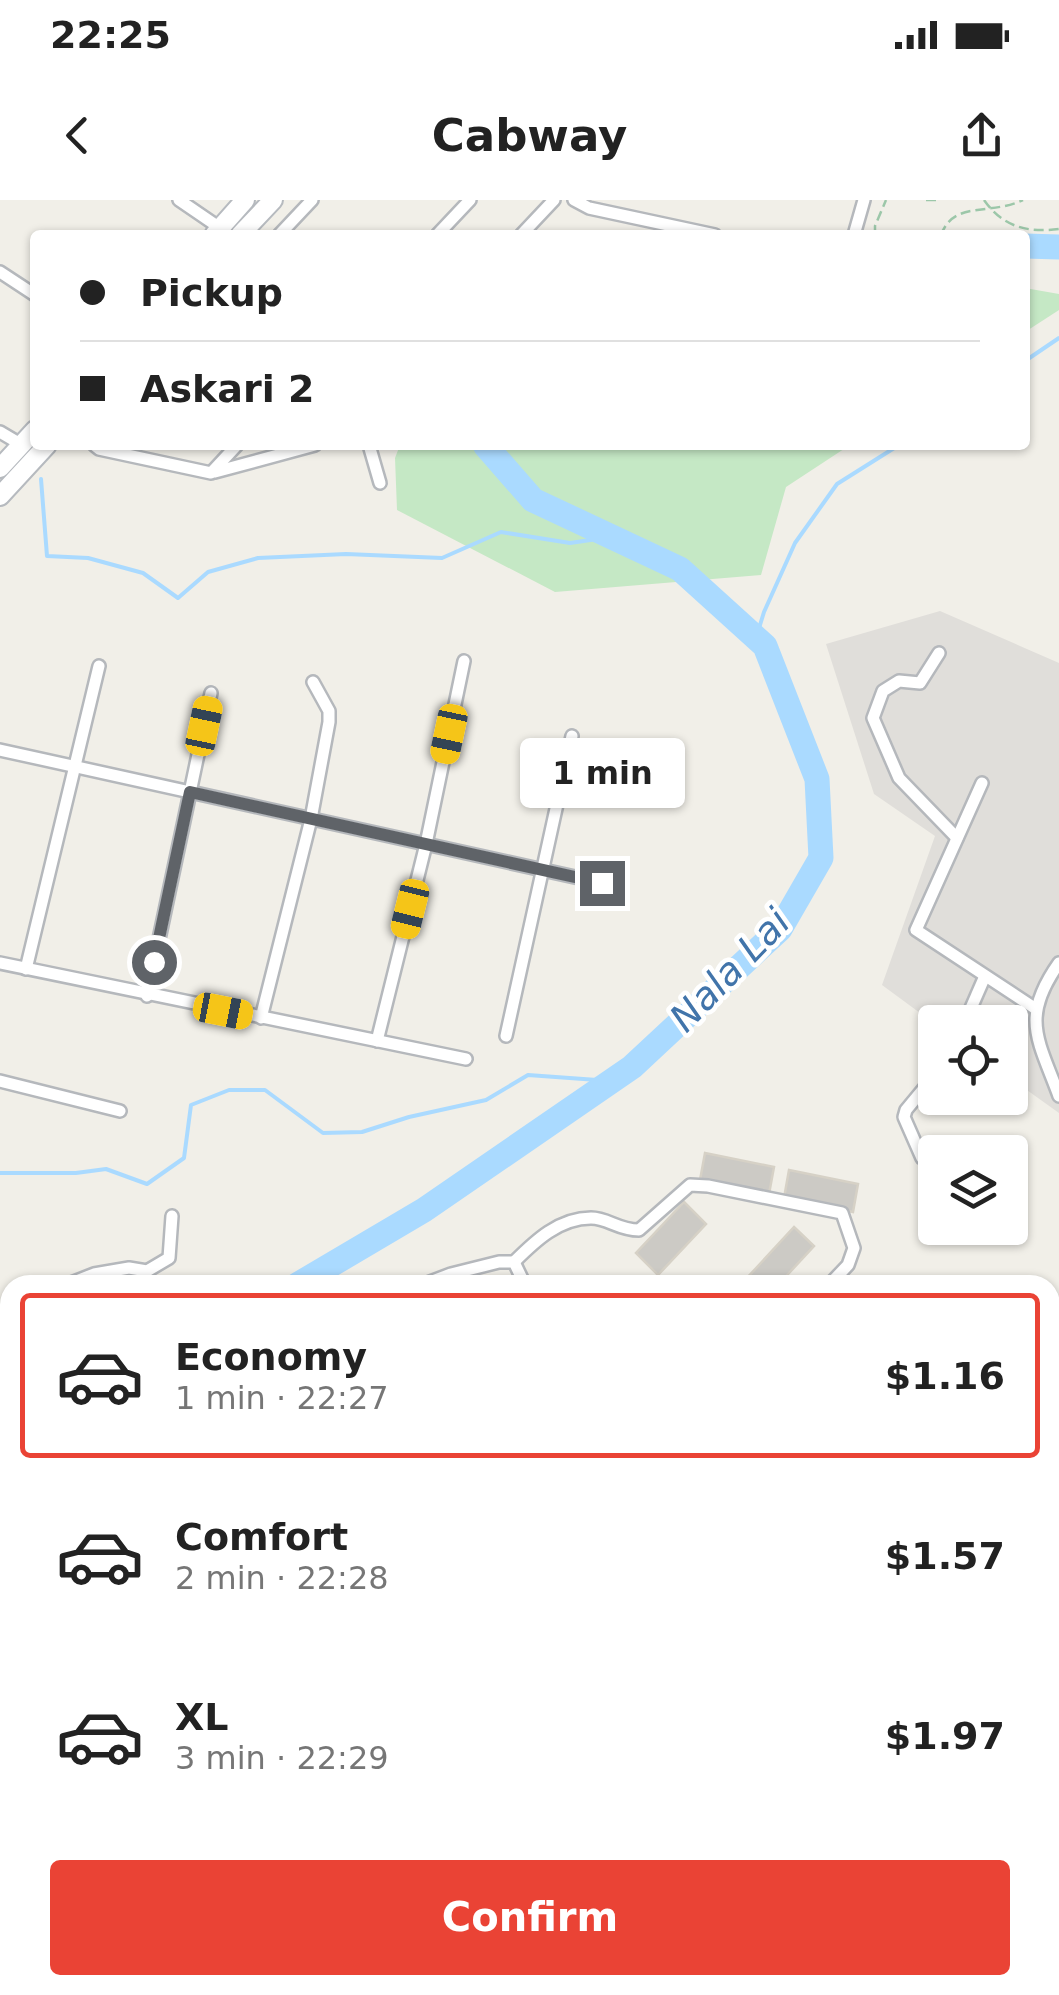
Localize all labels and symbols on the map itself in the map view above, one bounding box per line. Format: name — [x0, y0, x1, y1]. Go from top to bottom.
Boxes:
car — [183, 694, 225, 758]
car — [428, 702, 470, 766]
callout: 1 min — [520, 738, 684, 808]
route end — [580, 861, 625, 906]
car — [388, 876, 432, 942]
water label: Nala Lai — [661, 899, 799, 1040]
route start — [132, 940, 177, 985]
car — [191, 991, 255, 1031]

